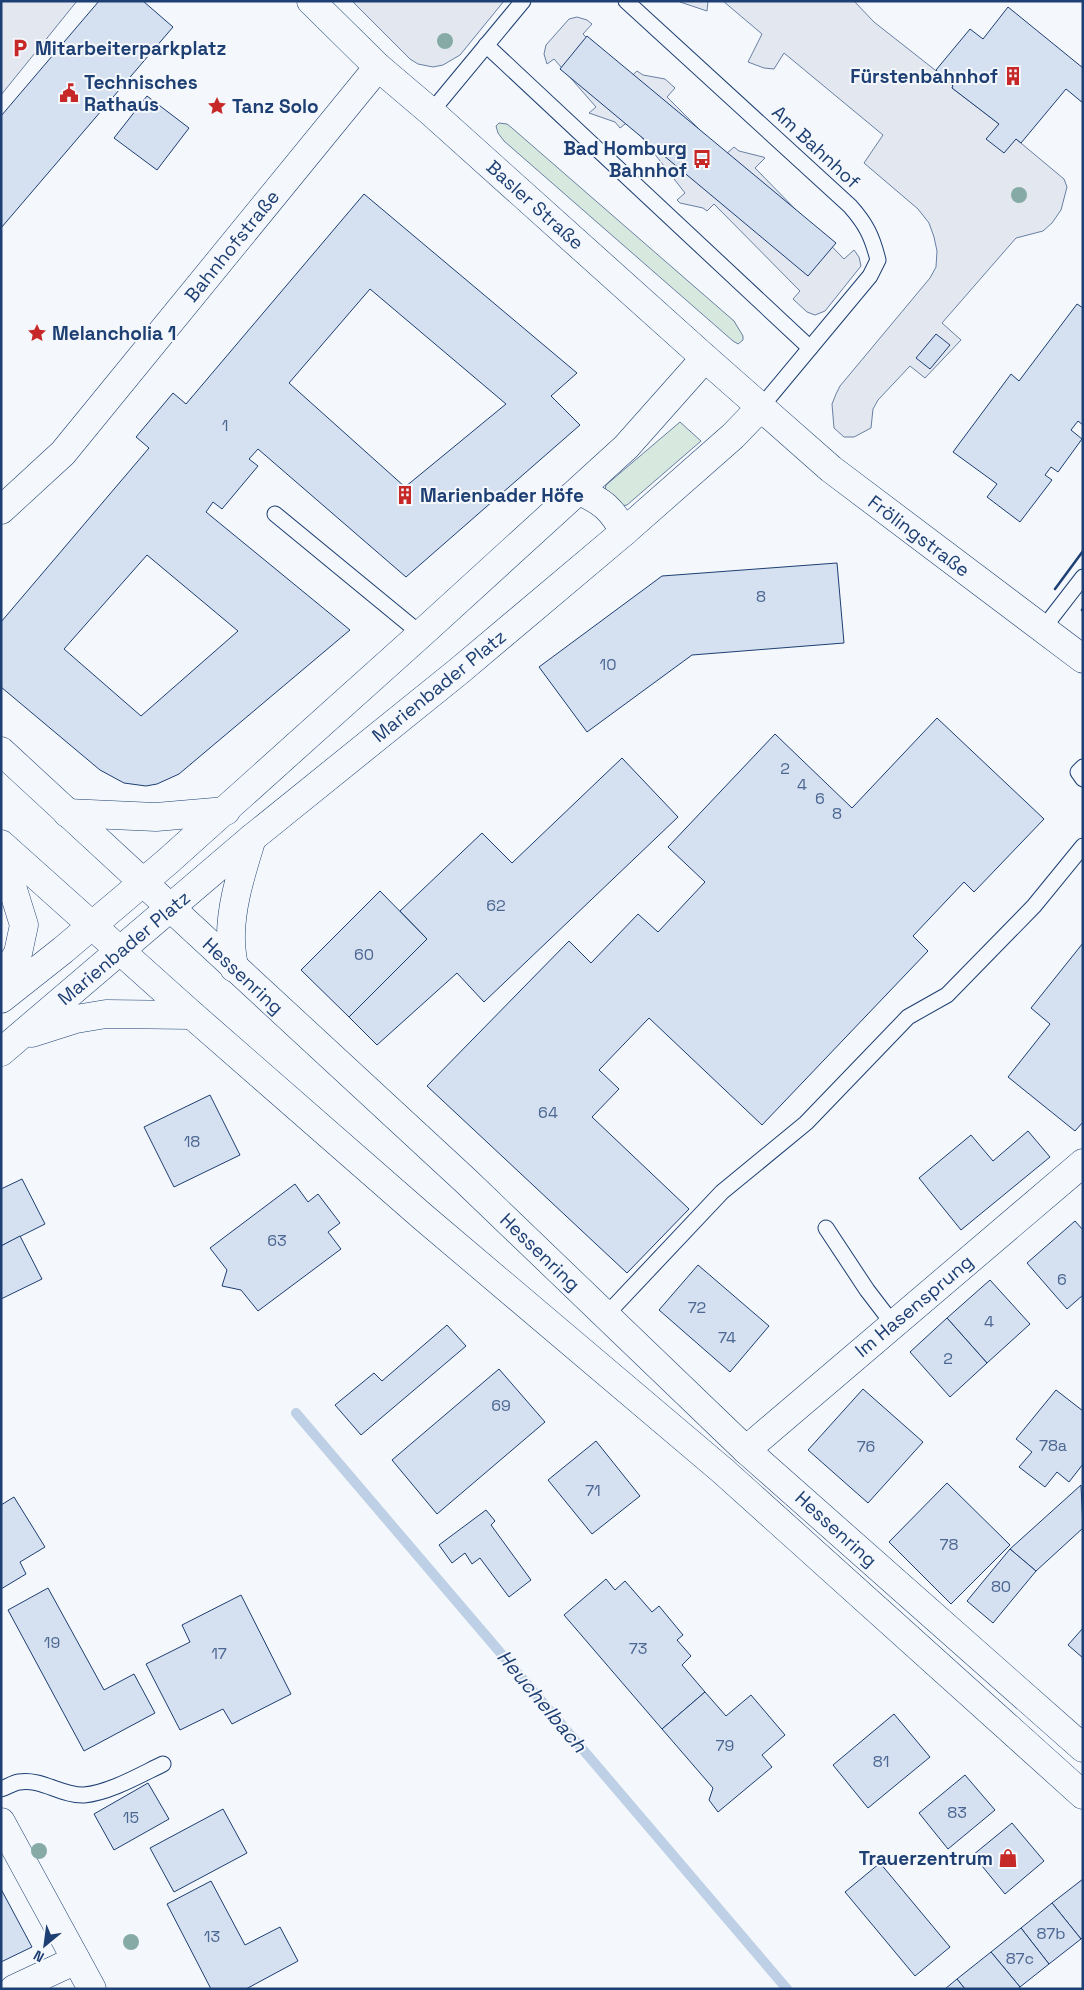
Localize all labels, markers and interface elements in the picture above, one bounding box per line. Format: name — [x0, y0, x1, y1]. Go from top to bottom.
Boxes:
place label: Mitarbeiterparkplatz — [35, 36, 226, 61]
parking icon: Mitarbeiterparkplatz — [9, 37, 31, 59]
place label: Fürstenbahnhof — [850, 64, 998, 89]
building icon: Fürstenbahnhof — [1002, 65, 1024, 87]
place label: Technisches Rathaus — [84, 70, 198, 117]
public building icon: Technisches Rathaus — [58, 82, 80, 104]
place label: Tanz Solo — [232, 94, 319, 119]
place icon: Tanz Solo — [206, 95, 228, 117]
street label: Am Bahnhof — [767, 100, 865, 194]
place label: Bad Homburg Bahnhof — [563, 136, 687, 183]
bus stop icon: Bad Homburg Bahnhof — [691, 148, 713, 170]
street label: Basler Straße — [481, 155, 589, 255]
street label: Bahnhofstraße — [179, 185, 285, 307]
place label: Melancholia 1 — [52, 321, 176, 346]
place icon: Melancholia 1 — [26, 322, 48, 344]
house number: 1 — [222, 415, 228, 436]
place label: Marienbader Höfe — [420, 483, 584, 508]
building icon: Marienbader Höfe — [394, 484, 416, 506]
street label: Frölingstraße — [863, 489, 975, 583]
house number: 8 — [756, 586, 766, 607]
street label: Marienbader Platz — [367, 624, 511, 748]
house number: 10 — [600, 654, 616, 675]
house number: 2 — [780, 758, 790, 779]
house number: 4 — [797, 774, 807, 795]
house number: 6 — [815, 788, 825, 809]
house number: 8 — [832, 803, 842, 824]
street label: Marienbader Platz — [53, 885, 195, 1011]
house number: 62 — [486, 895, 506, 916]
street label: Hessenring — [197, 932, 289, 1020]
house number: 60 — [354, 944, 374, 965]
house number: 64 — [538, 1102, 558, 1123]
house number: 18 — [184, 1131, 200, 1152]
street label: Hessenring — [495, 1207, 585, 1297]
house number: 63 — [267, 1230, 287, 1251]
street label: Im Hasensprung — [850, 1249, 978, 1363]
house number: 6 — [1057, 1269, 1067, 1290]
house number: 72 — [688, 1297, 706, 1318]
house number: 4 — [984, 1311, 994, 1332]
house number: 74 — [718, 1327, 736, 1348]
house number: 2 — [943, 1348, 953, 1369]
house number: 69 — [491, 1395, 511, 1416]
house number: 78a — [1039, 1435, 1067, 1456]
house number: 76 — [857, 1436, 875, 1457]
house number: 71 — [585, 1480, 601, 1501]
street label: Hessenring — [790, 1485, 882, 1573]
house number: 78 — [940, 1534, 959, 1555]
house number: 80 — [991, 1576, 1011, 1597]
house number: 19 — [44, 1632, 60, 1653]
house number: 73 — [629, 1638, 647, 1659]
house number: 17 — [211, 1643, 227, 1664]
water label: Heuchelbach — [491, 1644, 593, 1758]
house number: 79 — [716, 1735, 734, 1756]
house number: 81 — [873, 1751, 889, 1772]
house number: 83 — [947, 1802, 967, 1823]
house number: 15 — [123, 1807, 139, 1828]
place label: Trauerzentrum — [859, 1846, 993, 1871]
shop icon: Trauerzentrum — [997, 1847, 1019, 1869]
north arrow — [20, 1920, 70, 1970]
house number: 87b — [1036, 1923, 1066, 1944]
house number: 13 — [204, 1926, 220, 1947]
text: N — [30, 1946, 47, 1967]
house number: 87c — [1006, 1948, 1034, 1969]

